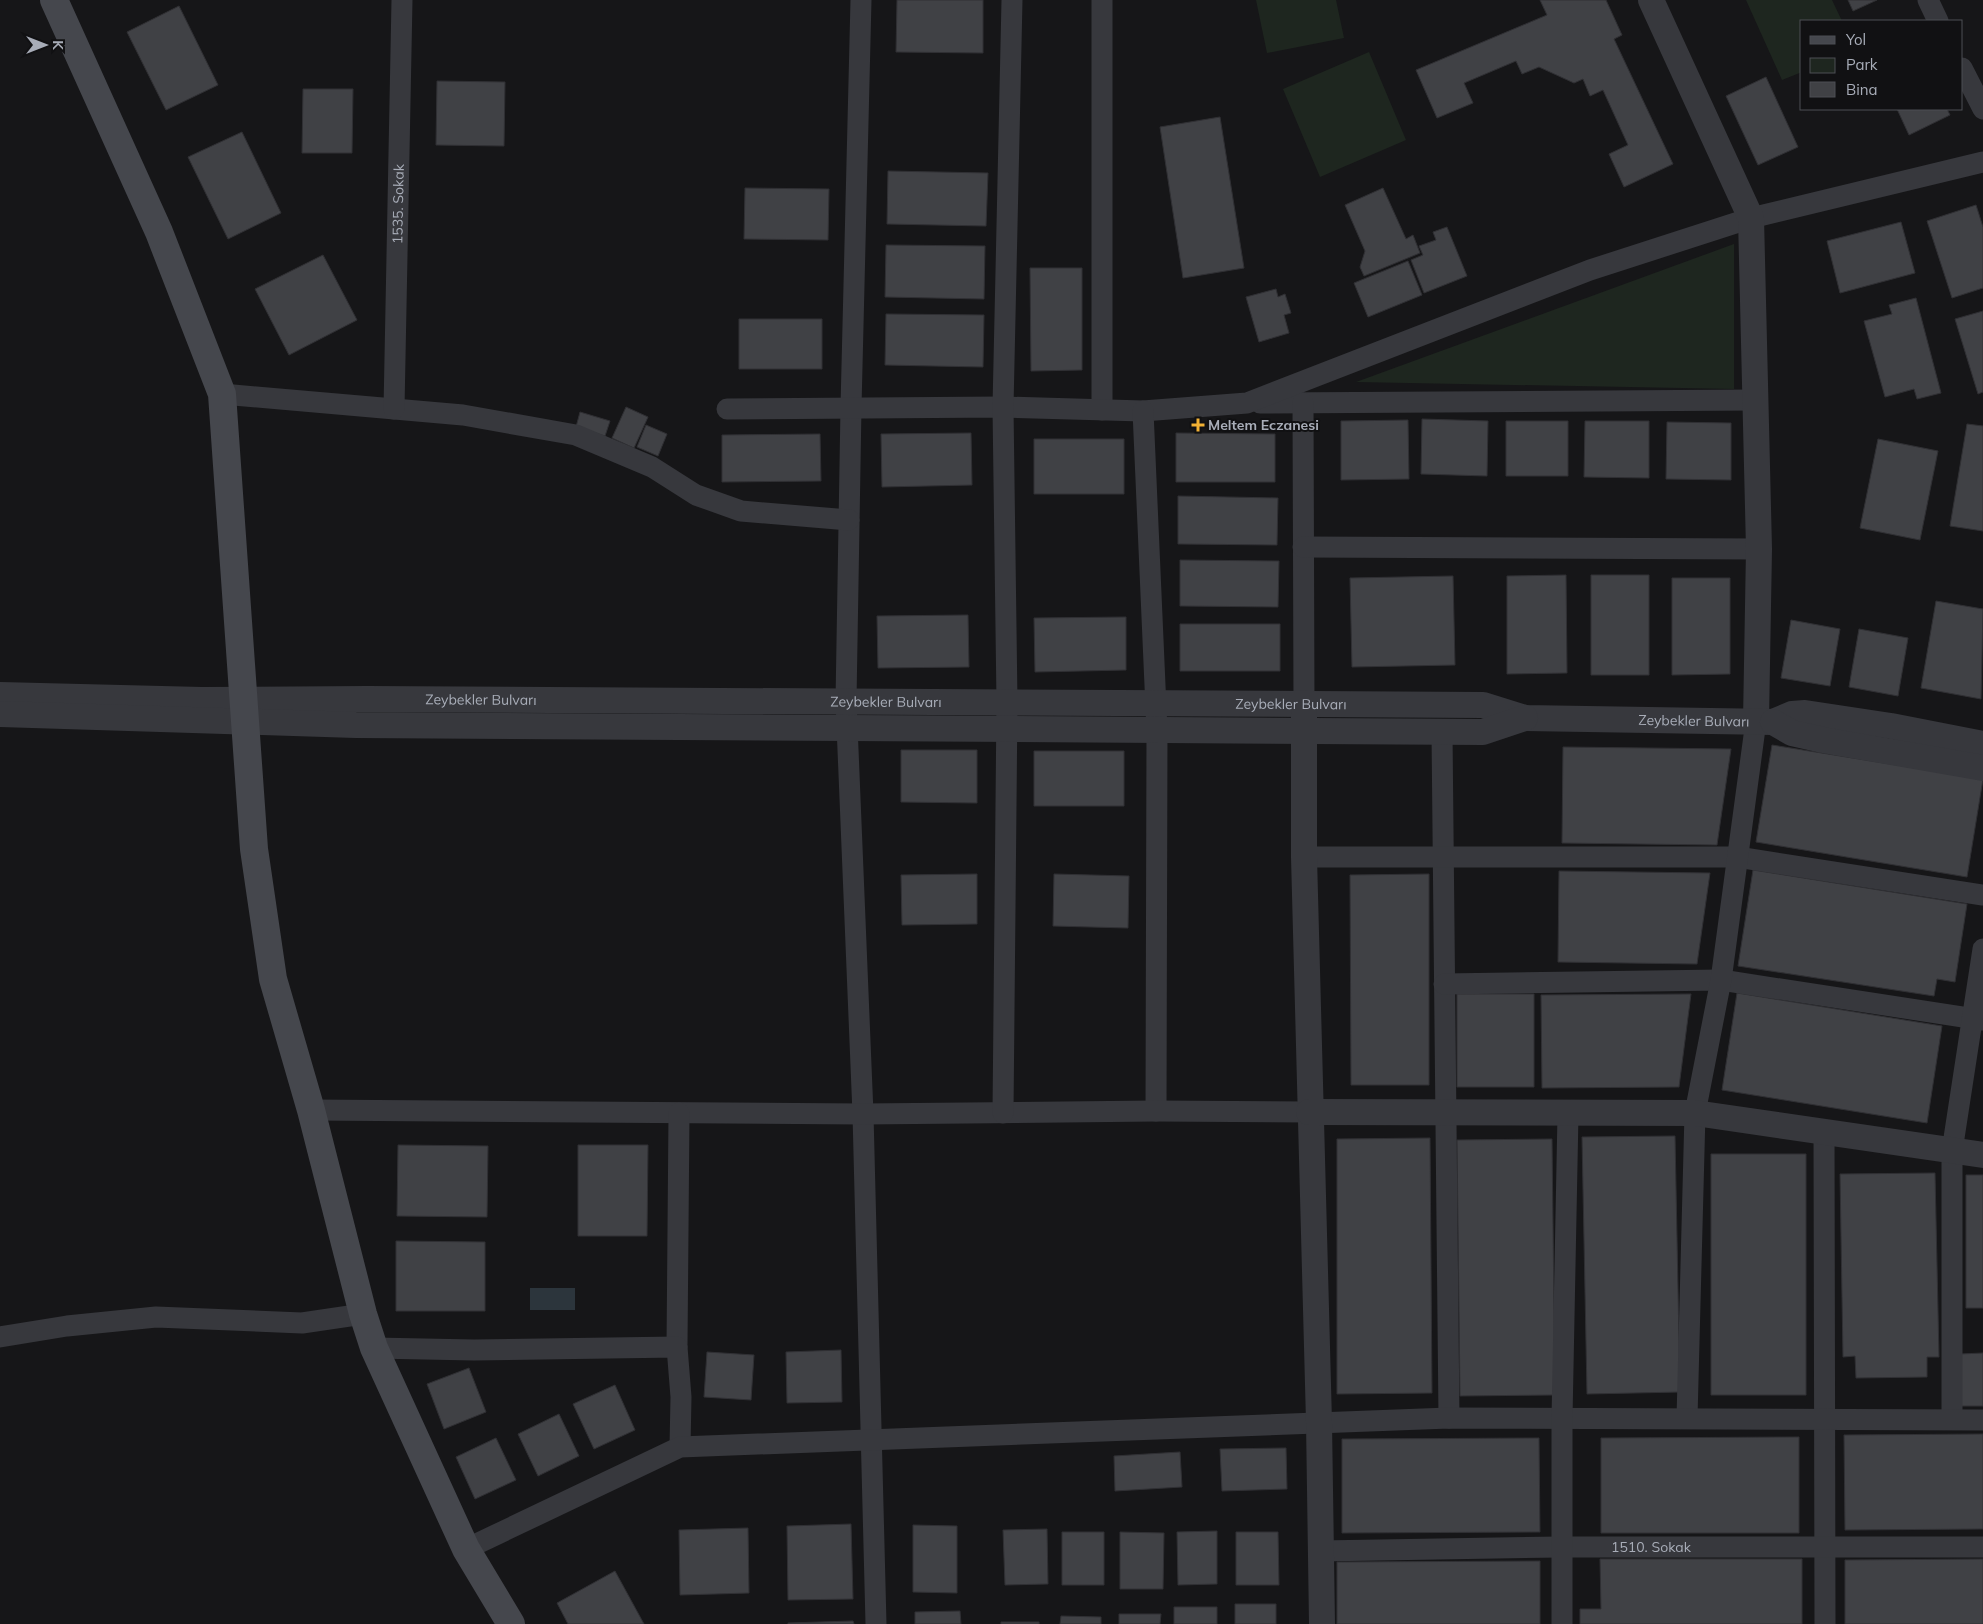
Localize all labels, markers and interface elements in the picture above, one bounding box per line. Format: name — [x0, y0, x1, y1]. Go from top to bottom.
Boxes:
north arrow — [20, 20, 70, 70]
legend — [1800, 20, 1963, 110]
text: Yol — [1845, 30, 1866, 49]
text: K — [49, 40, 67, 50]
text: Park — [1846, 55, 1878, 74]
text: Bina — [1846, 80, 1878, 99]
street label: 1535. Sokak — [388, 163, 408, 244]
place label: Meltem Eczanesi — [1208, 416, 1319, 434]
marker: Meltem Eczanesi — [1192, 419, 1204, 431]
street label: Zeybekler Bulvarı — [425, 690, 537, 709]
street label: Zeybekler Bulvarı — [830, 692, 942, 711]
street label: Zeybekler Bulvarı — [1235, 695, 1347, 713]
street label: Zeybekler Bulvarı — [1638, 711, 1750, 731]
street label: 1510. Sokak — [1611, 1538, 1692, 1556]

